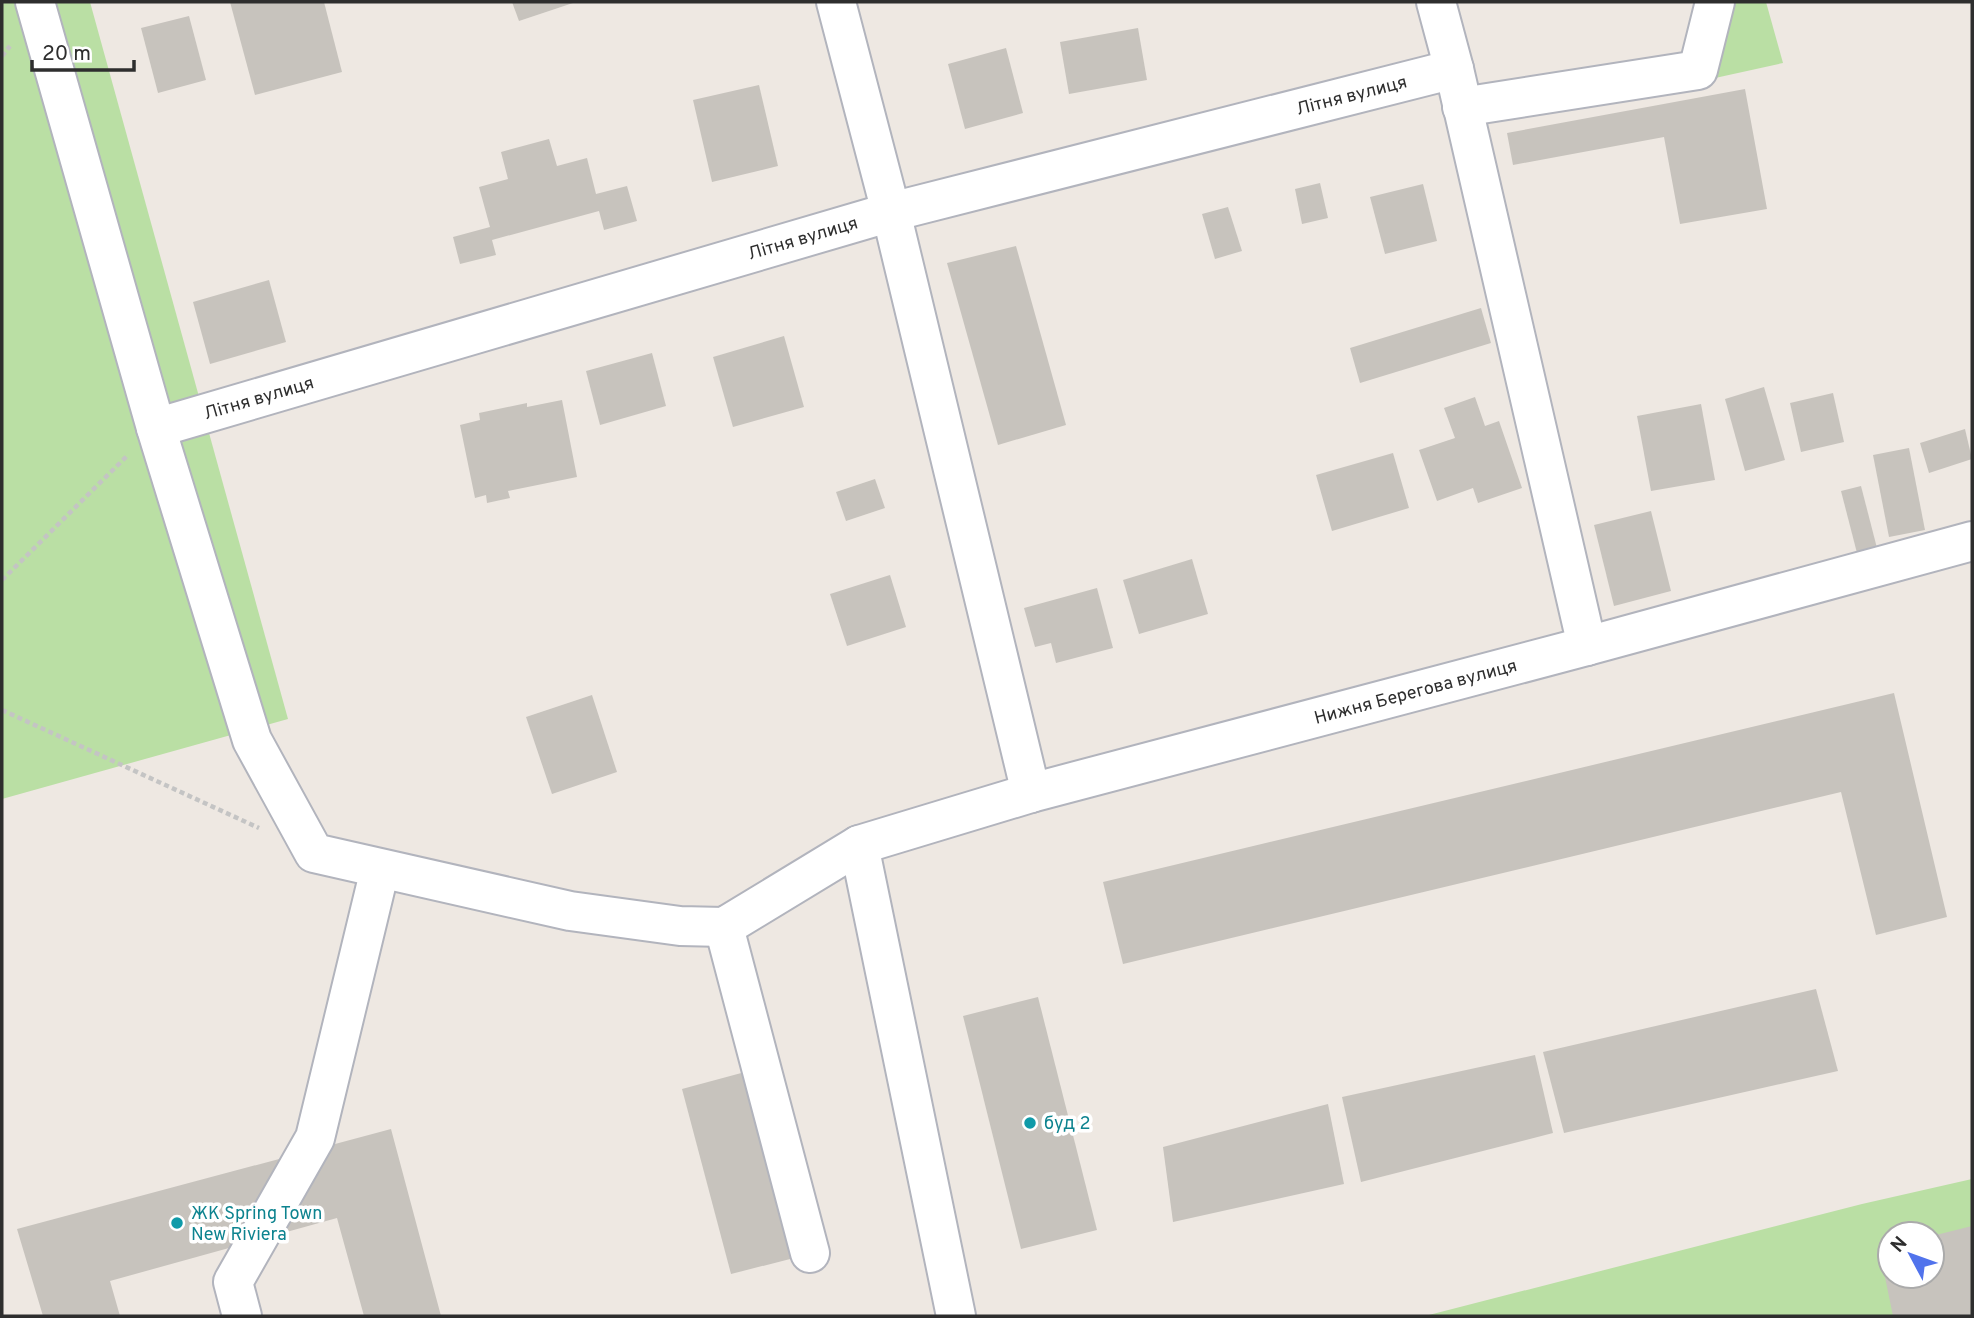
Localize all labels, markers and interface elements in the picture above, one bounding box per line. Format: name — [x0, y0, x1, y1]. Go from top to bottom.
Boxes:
scale bar — [32, 28, 133, 72]
text: 20 m — [42, 41, 91, 68]
street label: Літня вулиця — [1294, 71, 1410, 122]
street label: Літня вулиця — [745, 212, 861, 266]
street label: Літня вулиця — [201, 372, 317, 426]
street label: Нижня Берегова вулиця — [1312, 655, 1520, 731]
place label: буд 2 — [1044, 1113, 1090, 1136]
marker: буд 2 — [1022, 1115, 1038, 1131]
place label: ЖК Spring Town New Riviera — [191, 1203, 322, 1247]
marker: ЖК Spring Town New Riviera — [169, 1215, 185, 1231]
north arrow — [1876, 1220, 1946, 1290]
text: N — [1886, 1232, 1913, 1258]

